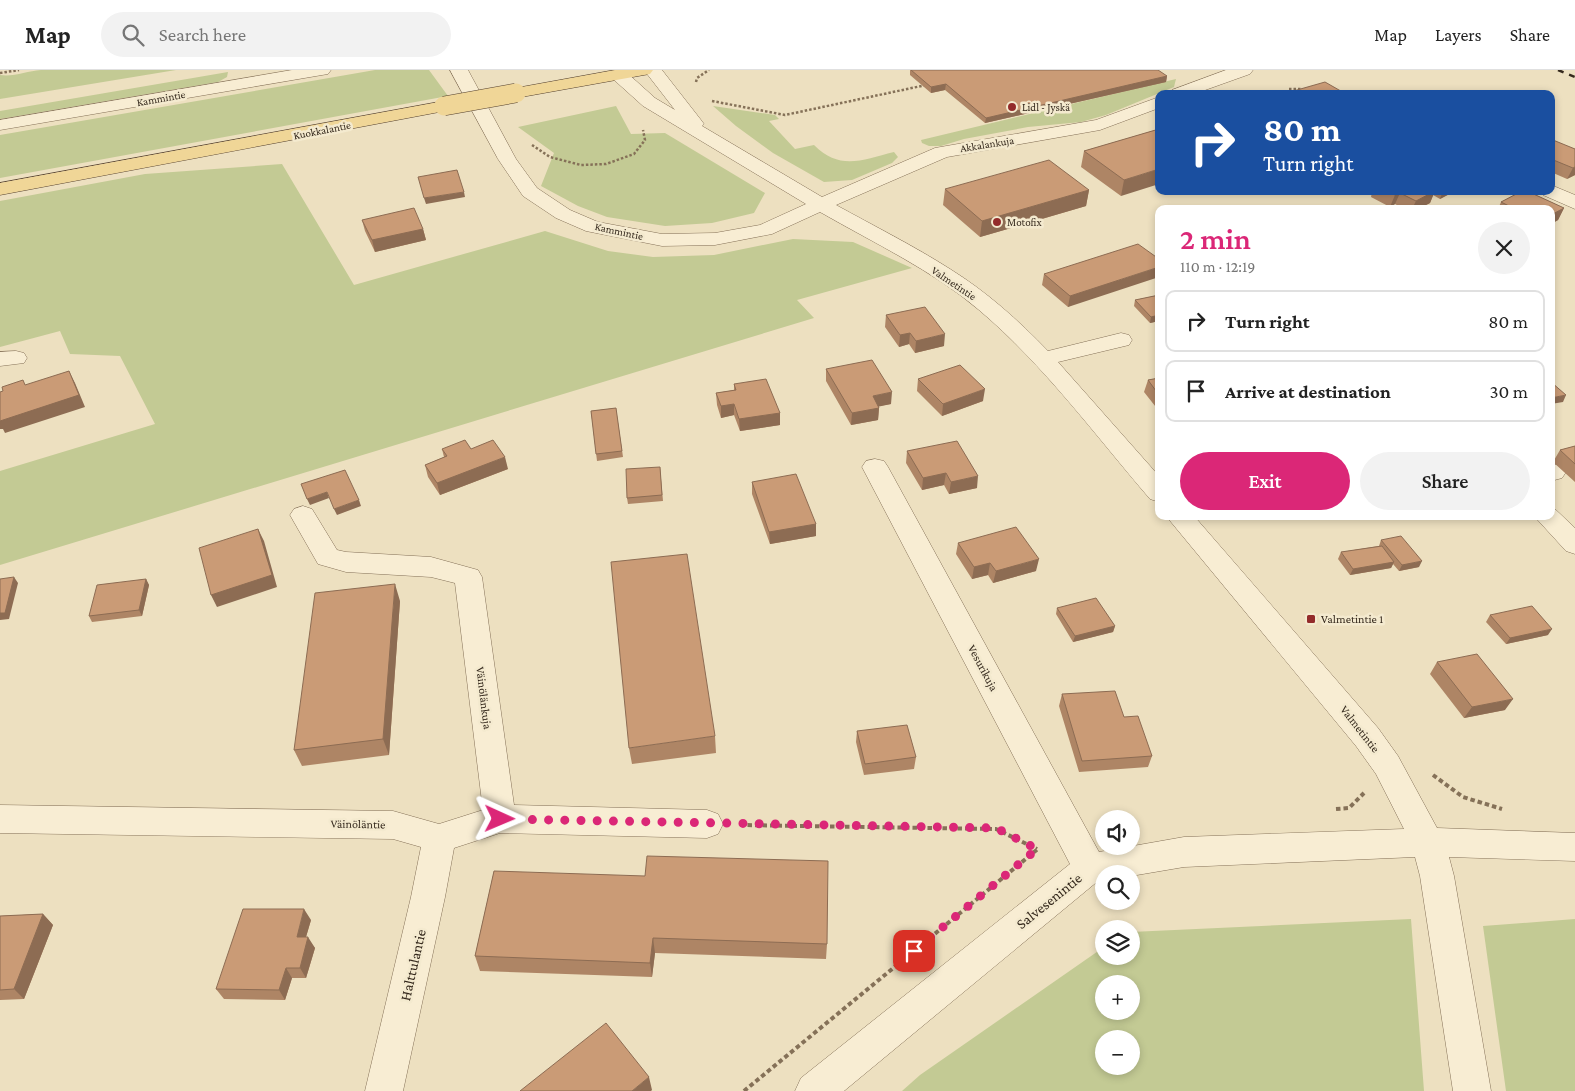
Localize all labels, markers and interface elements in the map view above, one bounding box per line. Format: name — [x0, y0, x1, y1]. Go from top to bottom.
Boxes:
search box — [101, 12, 451, 57]
text: Map — [25, 21, 71, 48]
icon: search — [119, 21, 147, 49]
text: Search here — [159, 24, 246, 45]
text: Map — [1374, 25, 1407, 45]
text: Layers — [1435, 25, 1482, 45]
text: Share — [1510, 25, 1550, 45]
street label: Kammintie — [136, 88, 186, 108]
marker: Lidl - Jyskä — [1006, 101, 1018, 113]
place label: Lidl - Jyskä — [1022, 101, 1070, 114]
icon: right — [1180, 110, 1245, 175]
text: 80 m — [1263, 110, 1341, 149]
street label: Kuokkalantie — [292, 119, 352, 141]
street label: Akkalankuja — [959, 134, 1015, 155]
text: Turn right — [1263, 151, 1354, 176]
marker: Motofix — [991, 216, 1003, 228]
place label: Motofix — [1007, 216, 1042, 228]
street label: Kammintie — [594, 220, 644, 242]
text: 2 min — [1180, 222, 1251, 255]
button: close — [1478, 222, 1530, 274]
text: 110 m · 12:19 — [1180, 258, 1255, 275]
street label: Valmetintie — [929, 264, 979, 302]
icon: right — [1182, 307, 1210, 335]
text: Turn right — [1225, 311, 1310, 332]
text: 80 m — [1488, 311, 1528, 332]
icon: arrive — [1182, 377, 1210, 405]
text: Arrive at destination — [1225, 381, 1391, 402]
text: 30 m — [1489, 381, 1528, 402]
button: Exit — [1180, 452, 1350, 510]
button: Share — [1360, 452, 1530, 510]
place label: Valmetintie 1 — [1321, 612, 1383, 626]
marker: Valmetintie 1 — [1305, 613, 1317, 625]
street label: Vesurikuja — [965, 642, 1001, 694]
street label: Väinölänkuja — [473, 666, 495, 731]
street label: Valmetintie — [1337, 703, 1383, 755]
position arrow — [473, 792, 525, 844]
map controls — [1095, 810, 1140, 1075]
button: sound — [1095, 810, 1140, 855]
street label: Väinöläntie — [330, 817, 386, 831]
button: search — [1095, 865, 1140, 910]
street label: Salvesenintie — [1013, 870, 1085, 932]
button: layers — [1095, 920, 1140, 965]
street label: Halttulantie — [397, 927, 429, 1002]
pin — [893, 930, 935, 972]
icon: arrive — [900, 937, 928, 965]
button: + — [1095, 975, 1140, 1020]
button: − — [1095, 1030, 1140, 1075]

